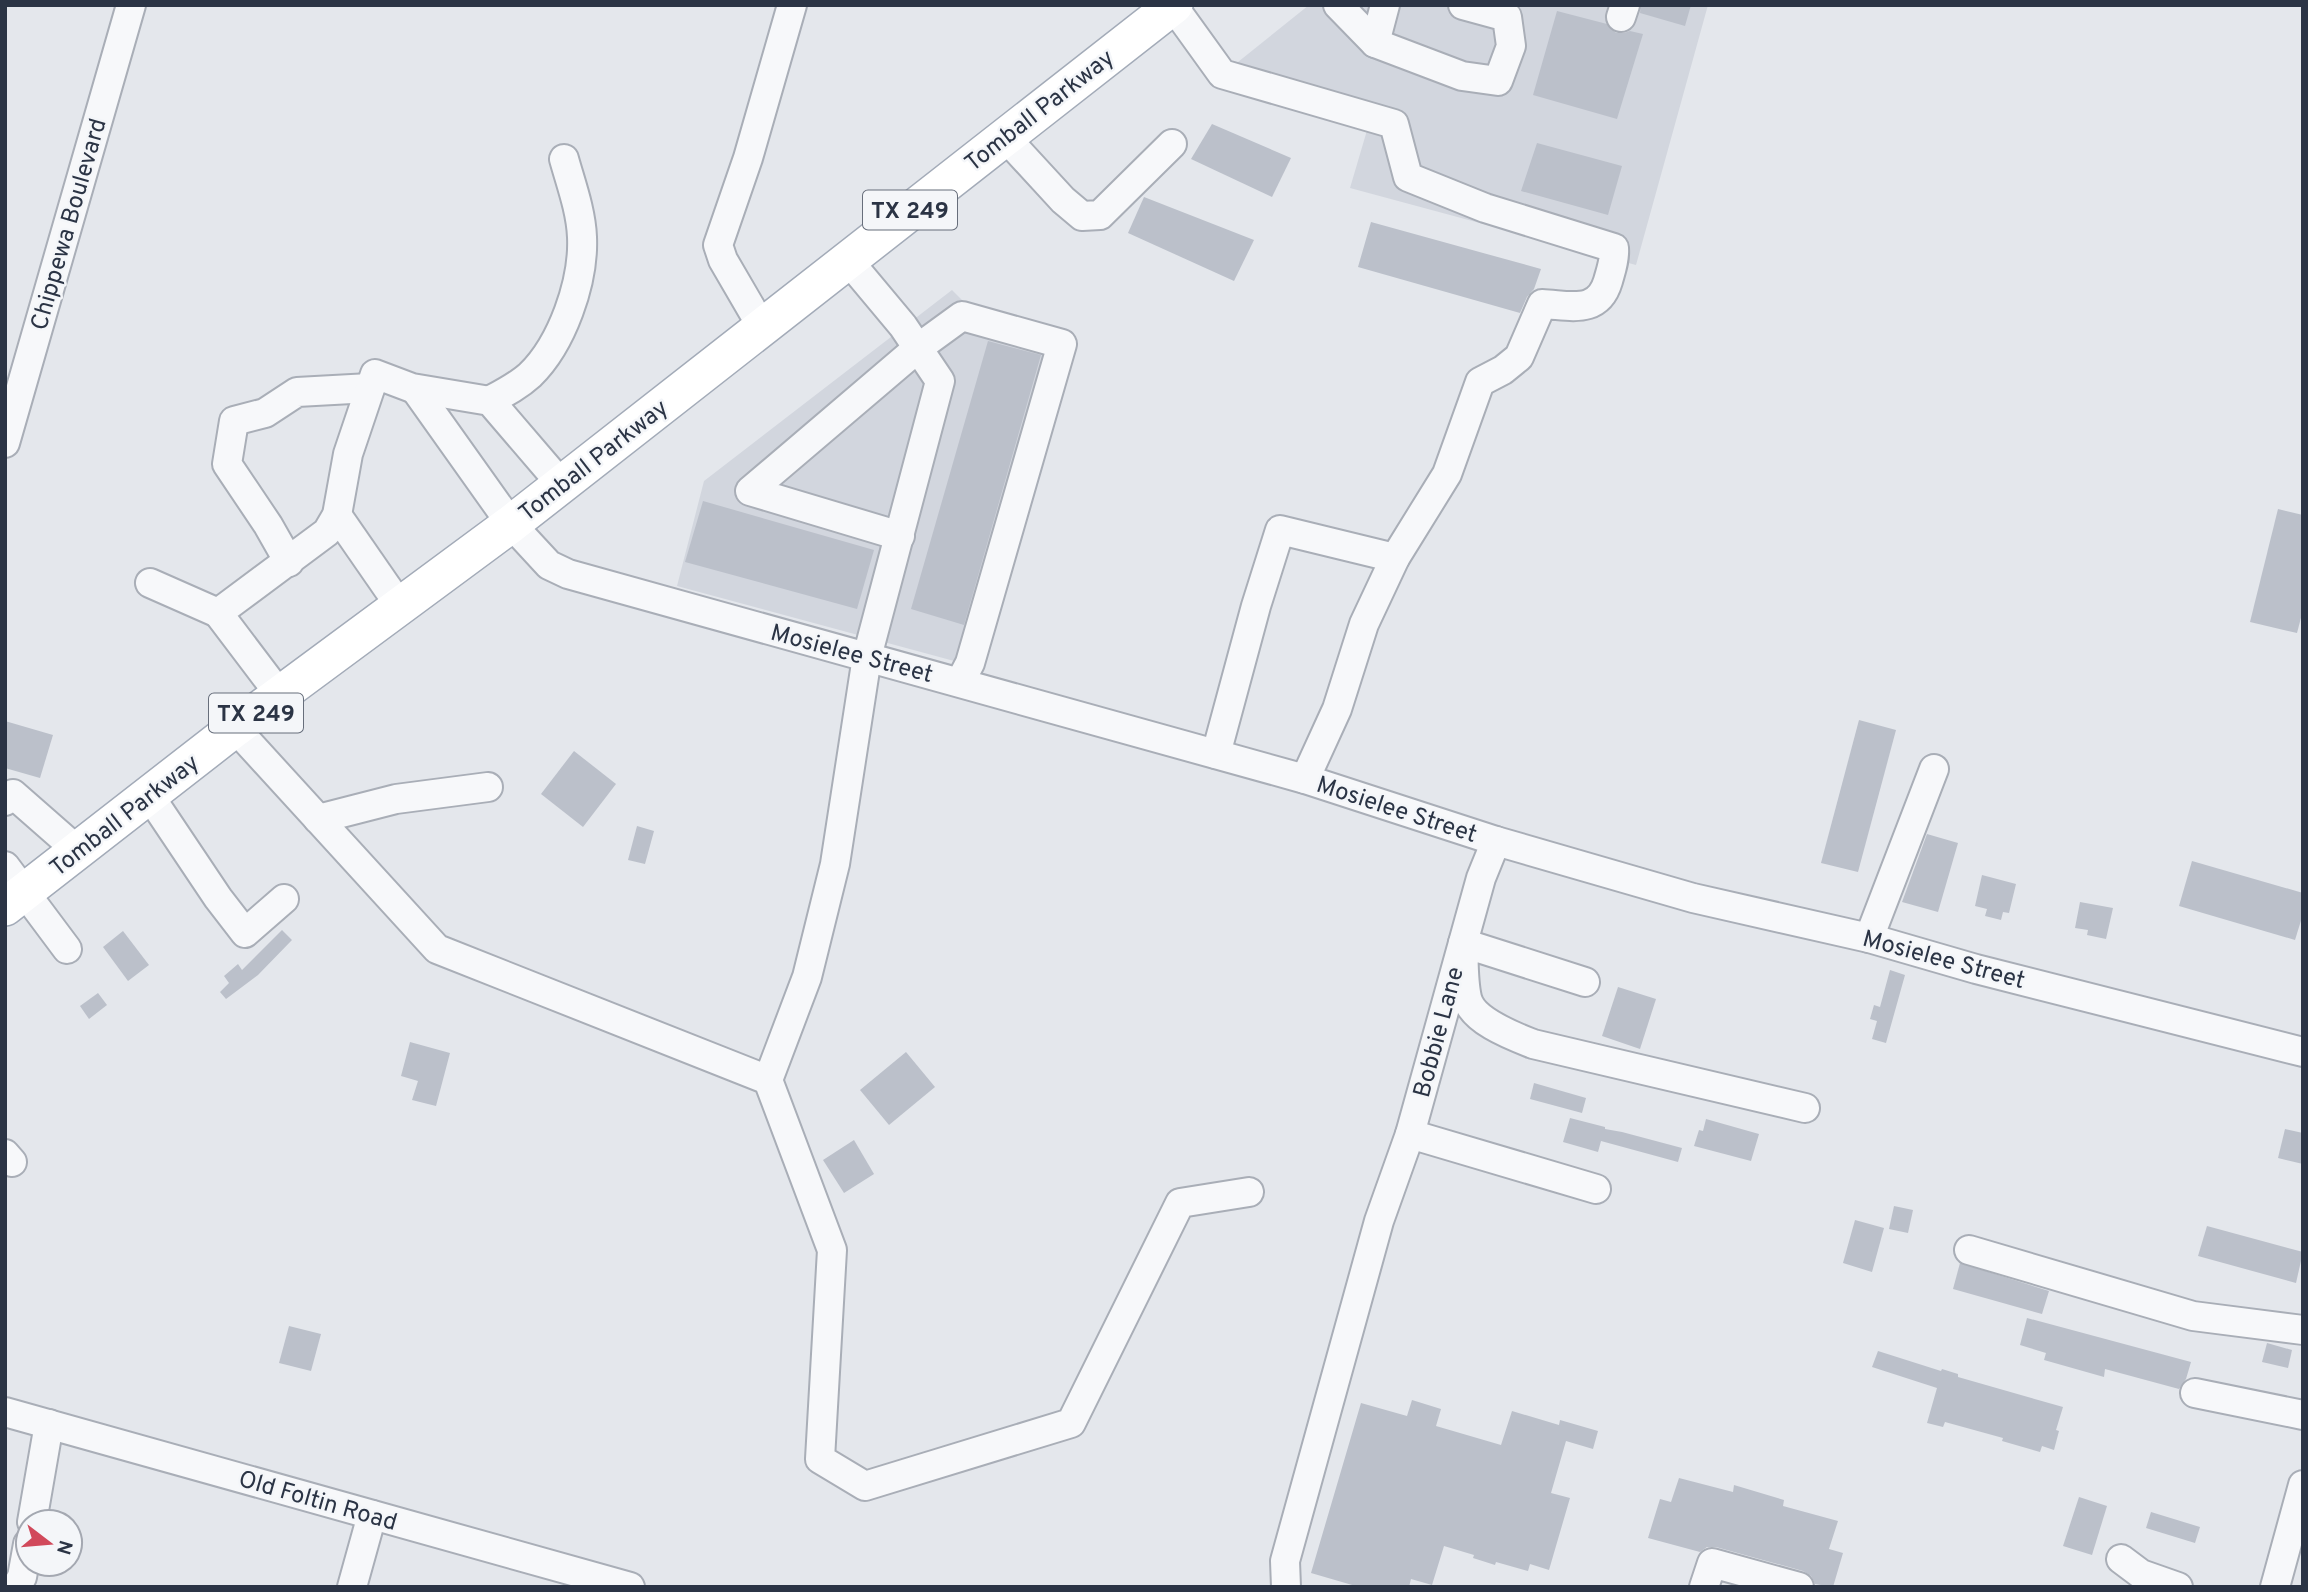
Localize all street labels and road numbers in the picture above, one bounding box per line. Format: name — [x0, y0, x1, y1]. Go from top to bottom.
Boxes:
street label: Tomball Parkway — [959, 44, 1121, 179]
street label: Chippewa Boulevard — [25, 115, 115, 334]
road number: TX 249 — [863, 190, 957, 230]
street label: Tomball Parkway — [513, 394, 675, 529]
street label: Mosielee Street — [767, 619, 936, 691]
road number: TX 249 — [209, 694, 303, 733]
street label: Tomball Parkway — [44, 749, 206, 884]
street label: Mosielee Street — [1312, 771, 1480, 851]
street label: Mosielee Street — [1859, 925, 2028, 997]
street label: Bobbie Lane — [1408, 964, 1472, 1101]
street label: Old Foltin Road — [235, 1465, 400, 1539]

